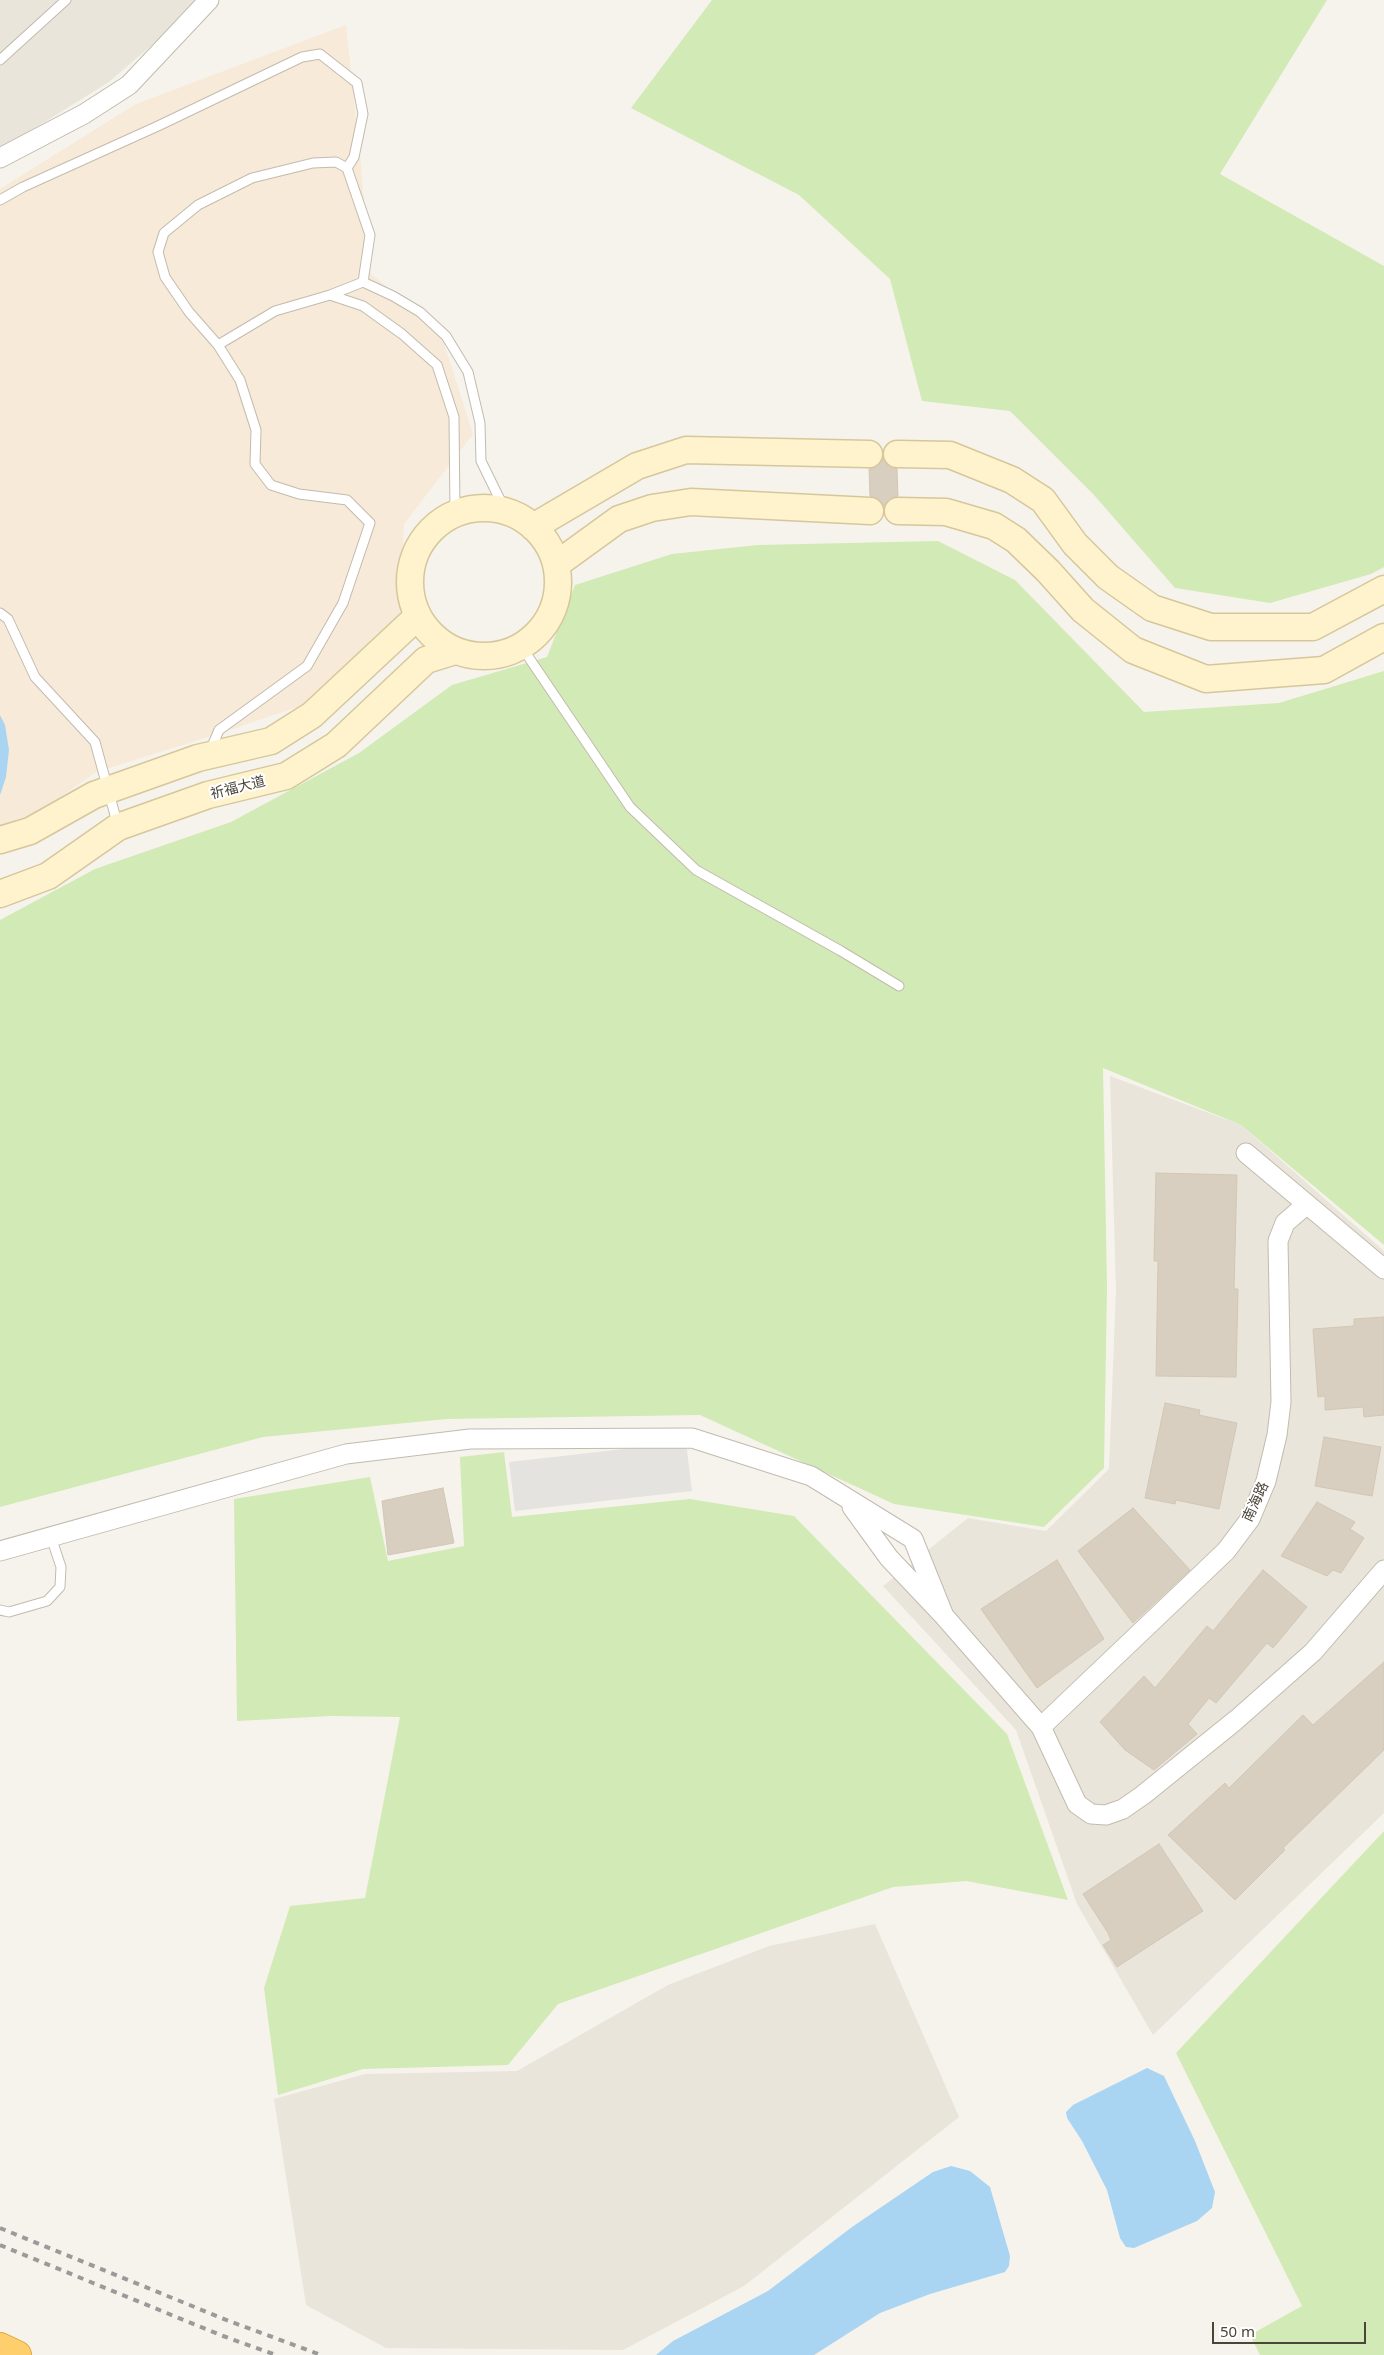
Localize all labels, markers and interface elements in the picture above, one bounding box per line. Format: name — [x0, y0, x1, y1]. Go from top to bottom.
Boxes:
street label: 祈福大道 — [209, 773, 267, 803]
street label: 南海路 — [1240, 1479, 1272, 1525]
scale bar — [1214, 2312, 1368, 2344]
text: 50 m — [1220, 2321, 1255, 2341]

